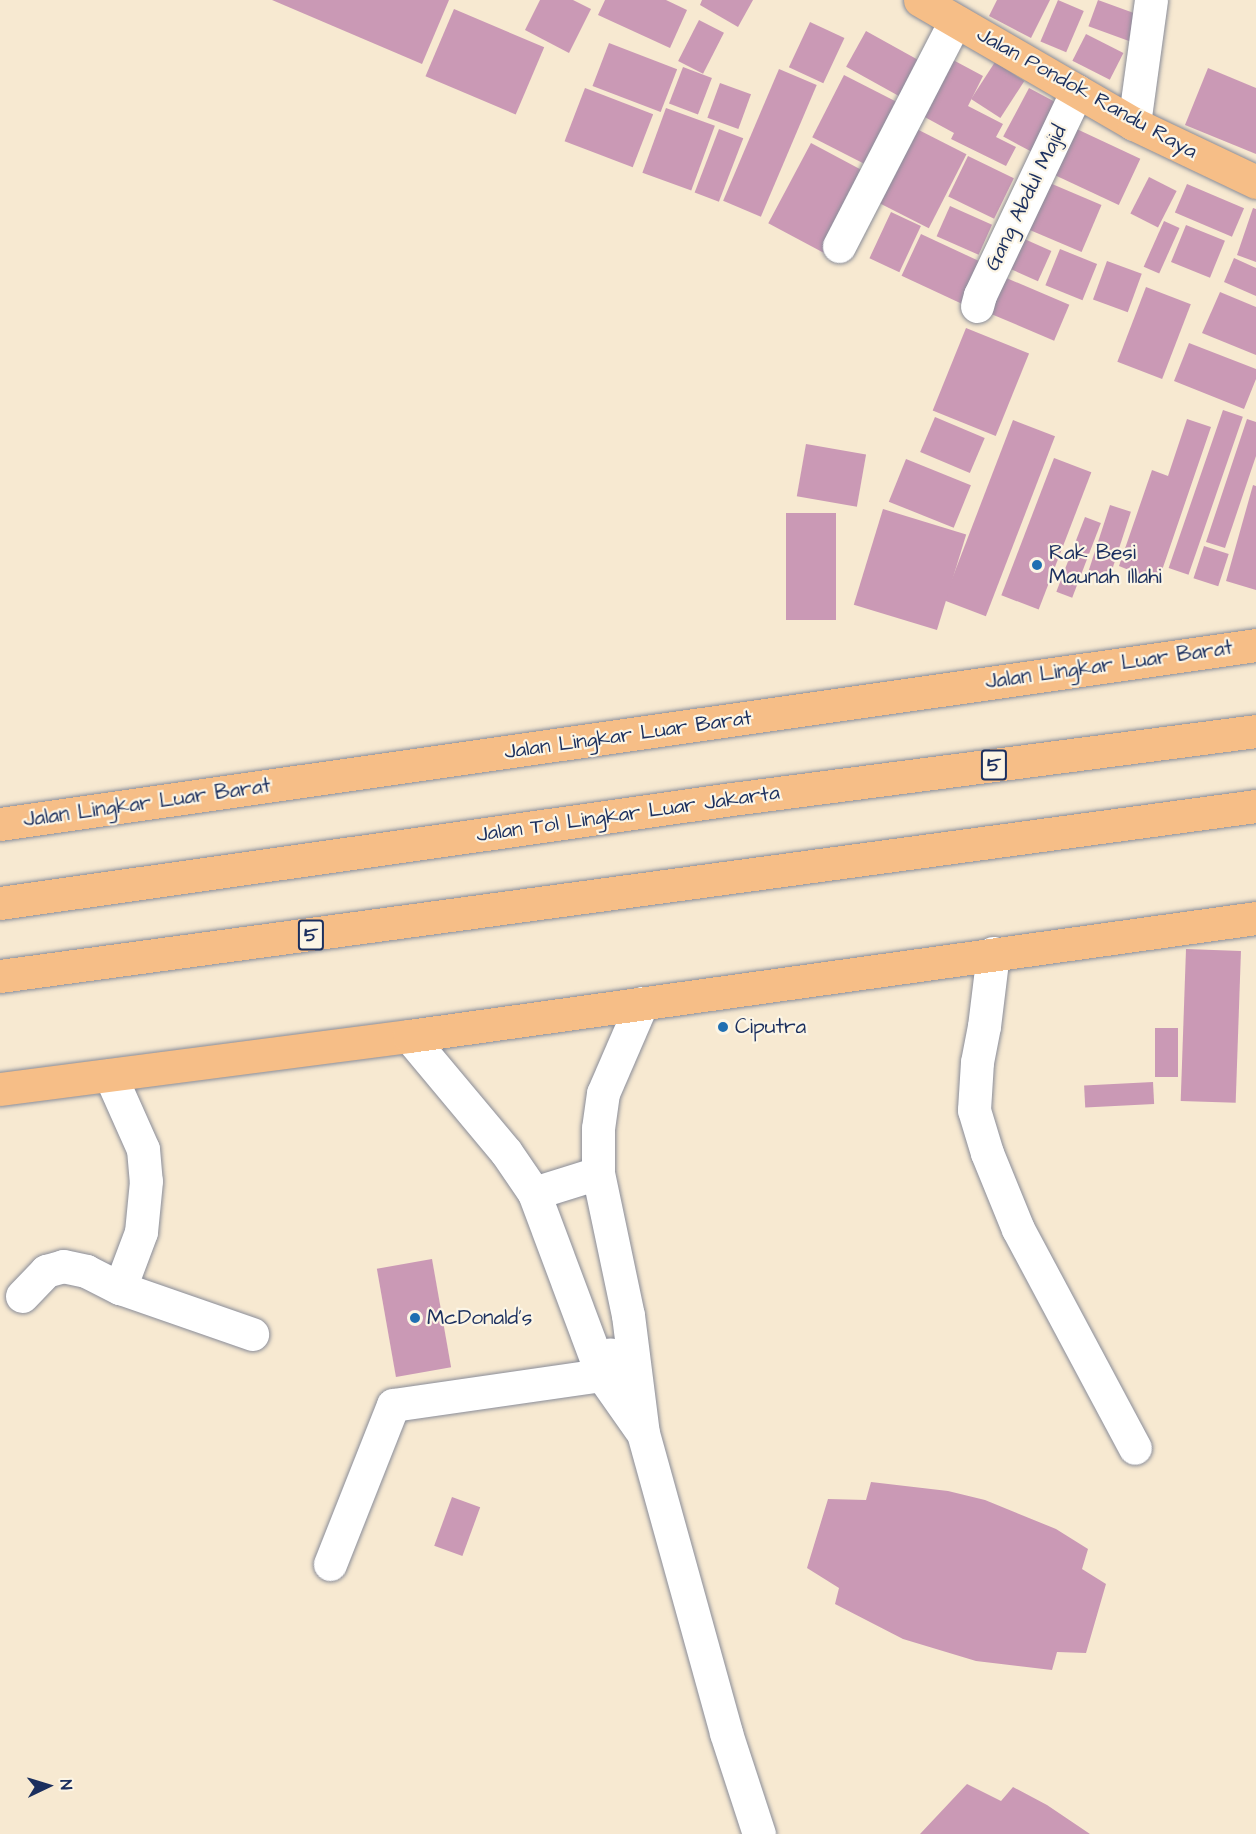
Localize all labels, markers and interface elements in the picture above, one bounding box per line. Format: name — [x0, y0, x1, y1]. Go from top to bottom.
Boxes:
street label: Jalan Pondok Randu Raya — [972, 22, 1202, 164]
street label: Gang Abdul Majid — [980, 121, 1072, 275]
place label: Rak Besi Maunah Illahi — [1049, 540, 1162, 590]
marker: Rak Besi Maunah Illahi — [1030, 558, 1044, 572]
street label: Jalan Lingkar Luar Barat — [984, 635, 1234, 695]
street label: Jalan Lingkar Luar Barat — [503, 705, 753, 765]
road number: 5 — [980, 748, 1008, 782]
street label: Jalan Lingkar Luar Barat — [22, 773, 272, 833]
street label: Jalan Tol Lingkar Luar Jakarta — [475, 780, 781, 848]
road number: 5 — [298, 918, 324, 952]
place label: Ciputra — [735, 1014, 806, 1040]
marker: Ciputra — [716, 1020, 730, 1034]
place label: McDonald's — [427, 1305, 532, 1331]
marker: McDonald's — [408, 1311, 422, 1325]
north arrow — [18, 1756, 78, 1816]
text: N — [55, 1779, 77, 1791]

